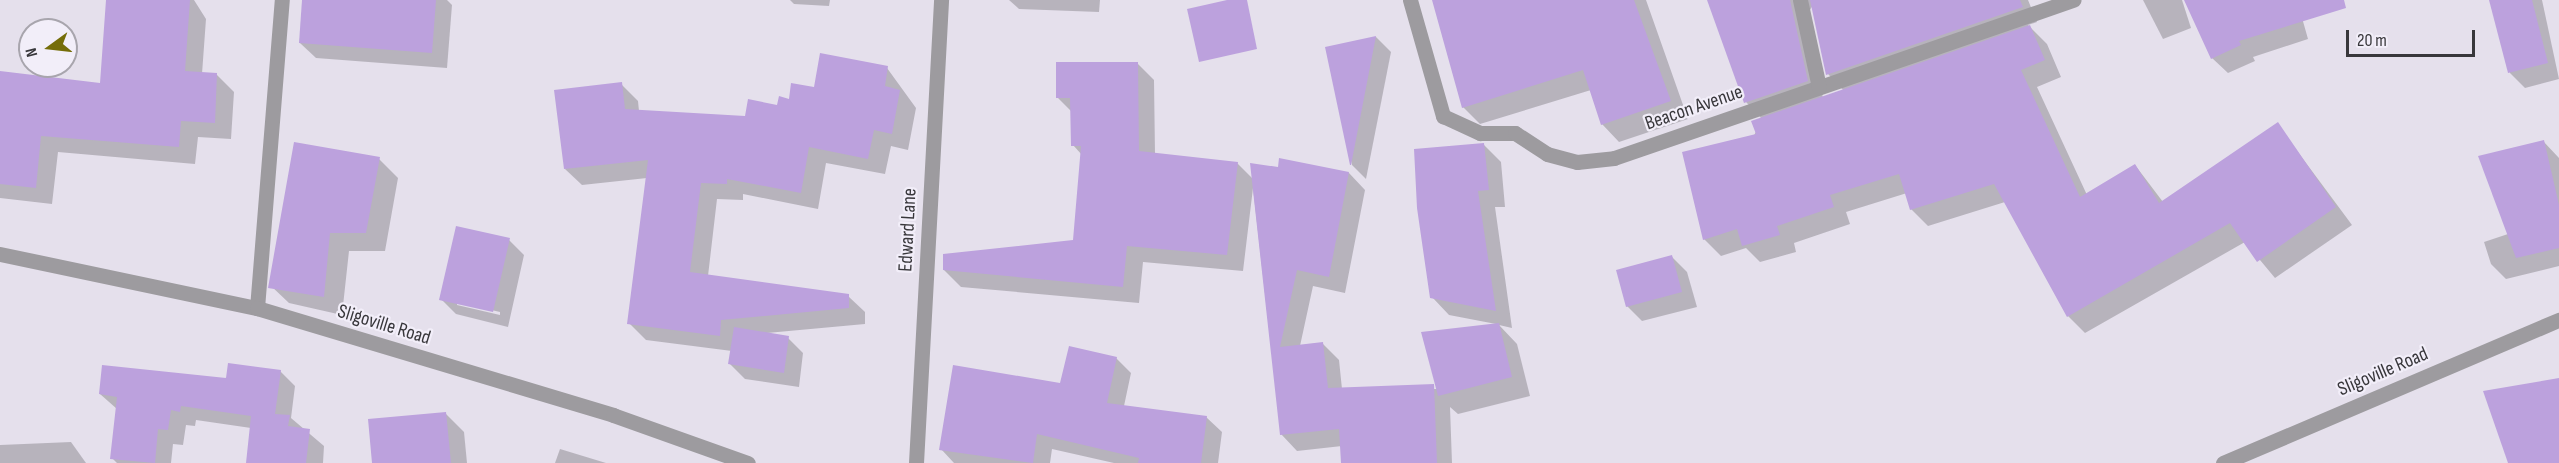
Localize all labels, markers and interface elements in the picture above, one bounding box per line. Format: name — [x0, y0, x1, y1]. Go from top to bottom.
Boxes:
north arrow — [18, 18, 78, 78]
scale bar — [2349, 18, 2478, 56]
text: 20 m — [2357, 30, 2387, 51]
text: N — [22, 46, 42, 59]
street label: Beacon Avenue — [1642, 80, 1746, 136]
street label: Edward Lane — [894, 188, 922, 272]
street label: Sligoville Road — [335, 300, 433, 350]
street label: Sligoville Road — [2334, 342, 2432, 402]

